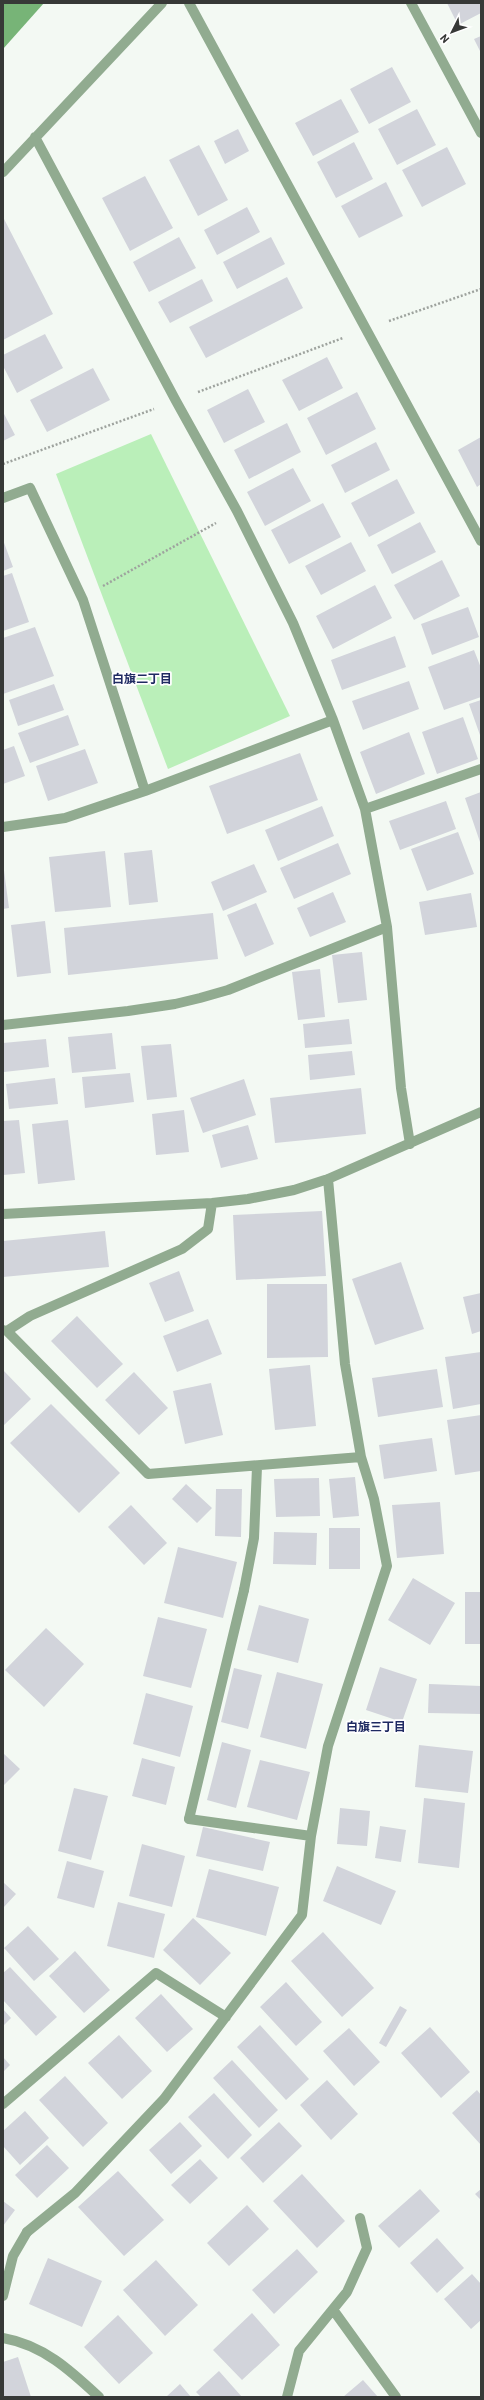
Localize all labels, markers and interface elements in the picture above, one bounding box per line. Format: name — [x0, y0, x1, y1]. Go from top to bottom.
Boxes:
north arrow — [432, 12, 472, 52]
text: N — [437, 32, 451, 46]
district label: 白旗二丁目 — [112, 671, 172, 685]
district label: 白旗三丁目 — [346, 1719, 406, 1733]

